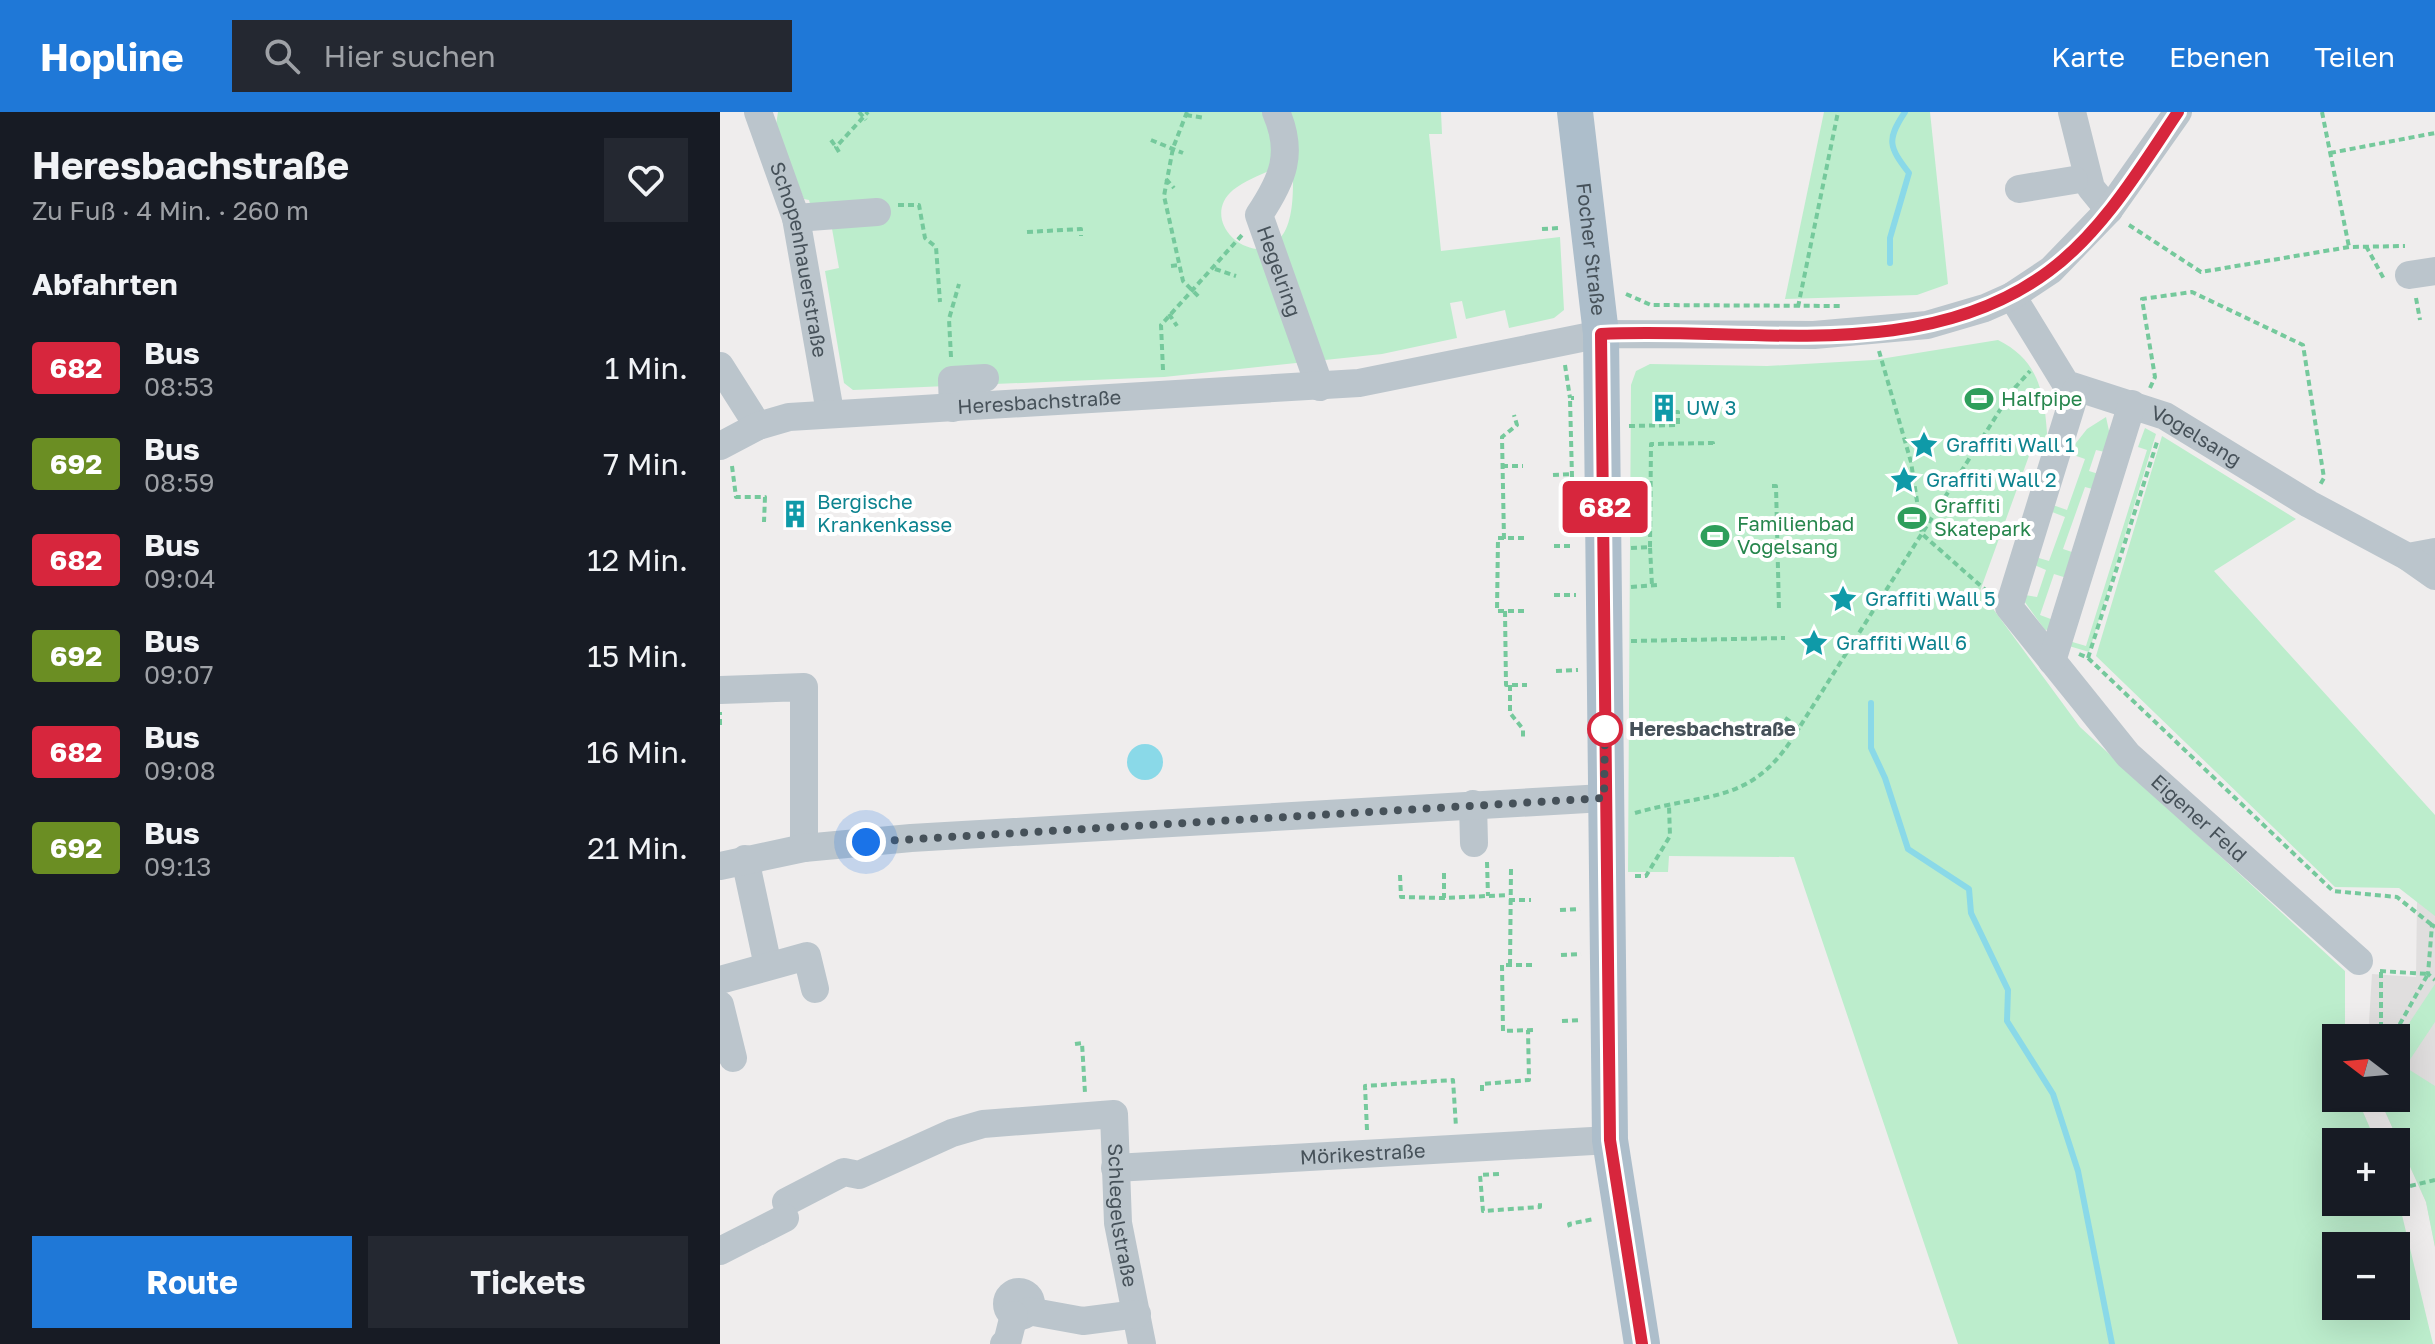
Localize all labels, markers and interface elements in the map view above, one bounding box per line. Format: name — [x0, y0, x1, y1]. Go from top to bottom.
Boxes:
search box — [232, 20, 792, 92]
text: Hopline — [40, 34, 184, 79]
icon: search — [260, 34, 304, 78]
text: Hier suchen — [324, 38, 496, 74]
text: Karte — [2051, 40, 2125, 73]
text: Ebenen — [2169, 40, 2270, 73]
text: Teilen — [2314, 40, 2395, 73]
button: heart — [604, 138, 688, 222]
text: Heresbachstraße — [32, 142, 349, 187]
street label: Schopenhauerstraße — [766, 158, 833, 359]
street label: Focher Straße — [1572, 181, 1612, 317]
text: Zu Fuß · 4 Min. · 260 m — [32, 195, 309, 226]
street label: Hegelring — [1253, 222, 1307, 320]
text: Abfahrten — [32, 266, 178, 302]
text: Bus — [144, 335, 200, 371]
text: 1 Min. — [605, 350, 688, 386]
text: 682 — [50, 351, 102, 384]
text: 08:53 — [144, 371, 214, 402]
street label: Heresbachstraße — [957, 384, 1122, 418]
sports icon: Halfpipe — [1964, 384, 1994, 414]
place label: Halfpipe — [2001, 386, 2082, 410]
building icon: UW 3 — [1649, 393, 1679, 423]
place label: UW 3 — [1686, 395, 1737, 419]
street label: Vogelsang — [2148, 399, 2246, 471]
place icon: Graffiti Wall 1 — [1909, 430, 1939, 460]
text: Bus — [144, 431, 200, 467]
place label: Graffiti Wall 1 — [1946, 432, 2075, 456]
text: 7 Min. — [603, 446, 688, 482]
text: 692 — [50, 447, 102, 480]
place icon: Graffiti Wall 2 — [1889, 465, 1919, 495]
text: 08:59 — [144, 467, 215, 498]
place label: Graffiti Wall 2 — [1926, 467, 2057, 491]
line badge: 682 — [1559, 481, 1651, 533]
place label: Bergische Krankenkasse — [817, 489, 952, 536]
text: 682 — [1579, 490, 1631, 523]
place label: Graffiti Skatepark — [1934, 493, 2031, 540]
building icon: Bergische Krankenkasse — [780, 499, 810, 529]
sports icon: Graffiti Skatepark — [1897, 503, 1927, 533]
place label: Familienbad Vogelsang — [1737, 511, 1854, 558]
sports icon: Familienbad Vogelsang — [1700, 521, 1730, 551]
text: Bus — [144, 527, 200, 563]
text: 12 Min. — [587, 542, 688, 578]
text: 682 — [50, 543, 102, 576]
text: 09:04 — [144, 563, 216, 594]
place icon: Graffiti Wall 5 — [1828, 584, 1858, 614]
place label: Graffiti Wall 5 — [1865, 586, 1996, 610]
text: Bus — [144, 623, 200, 659]
place icon: Graffiti Wall 6 — [1799, 628, 1829, 658]
place label: Graffiti Wall 6 — [1836, 630, 1967, 654]
text: 15 Min. — [587, 638, 688, 674]
text: 692 — [50, 639, 102, 672]
text: 09:07 — [144, 659, 214, 690]
marker: Heresbachstraße — [1588, 712, 1622, 746]
place label: Heresbachstraße — [1629, 716, 1796, 740]
text: Bus — [144, 719, 200, 755]
text: 16 Min. — [587, 734, 688, 770]
text: 682 — [50, 735, 102, 768]
text: 09:08 — [144, 755, 216, 786]
street label: Eigener Feld — [2147, 769, 2252, 866]
text: Bus — [144, 815, 200, 851]
your location — [846, 822, 886, 862]
text: 21 Min. — [587, 830, 688, 866]
text: 692 — [50, 831, 102, 864]
text: 09:13 — [144, 851, 211, 882]
north arrow — [2322, 1024, 2410, 1112]
map controls — [2322, 1024, 2410, 1320]
button: + — [2322, 1128, 2410, 1216]
street label: Mörikestraße — [1299, 1137, 1426, 1169]
street label: Schlegelstraße — [1104, 1143, 1143, 1289]
button: − — [2322, 1232, 2410, 1320]
button: Route — [32, 1236, 352, 1328]
button: Tickets — [368, 1236, 688, 1328]

